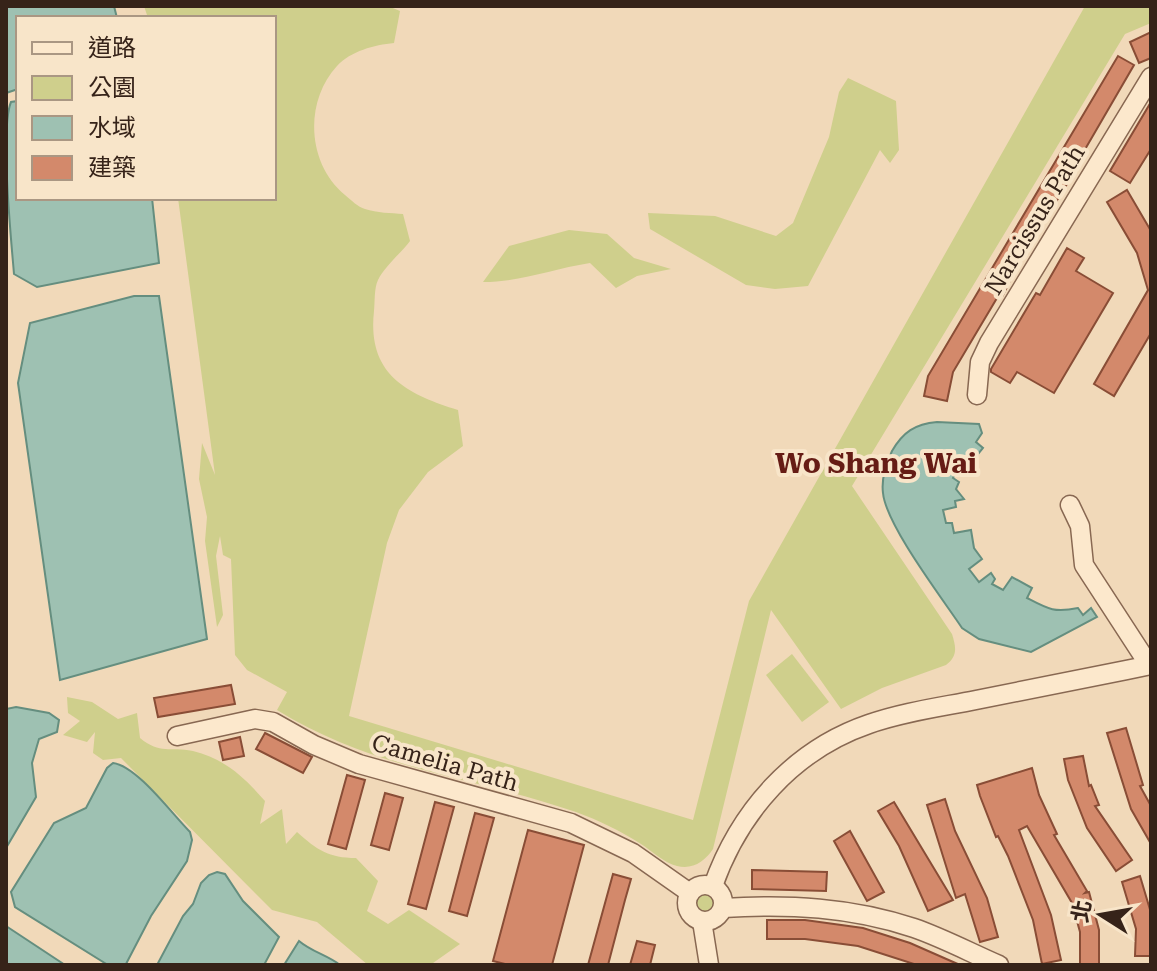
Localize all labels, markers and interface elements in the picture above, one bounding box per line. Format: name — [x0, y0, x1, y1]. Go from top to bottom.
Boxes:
legend — [16, 16, 276, 200]
text: 道路 — [88, 34, 136, 62]
text: 公園 — [88, 74, 136, 102]
text: 水域 — [88, 114, 136, 142]
street label: Narcissus Path — [979, 140, 1091, 300]
text: 建築 — [88, 154, 136, 182]
district label: Wo Shang Wai — [775, 447, 977, 480]
street label: Camelia Path — [368, 729, 522, 797]
north arrow — [1061, 875, 1141, 955]
text: 北 — [1067, 898, 1096, 924]

